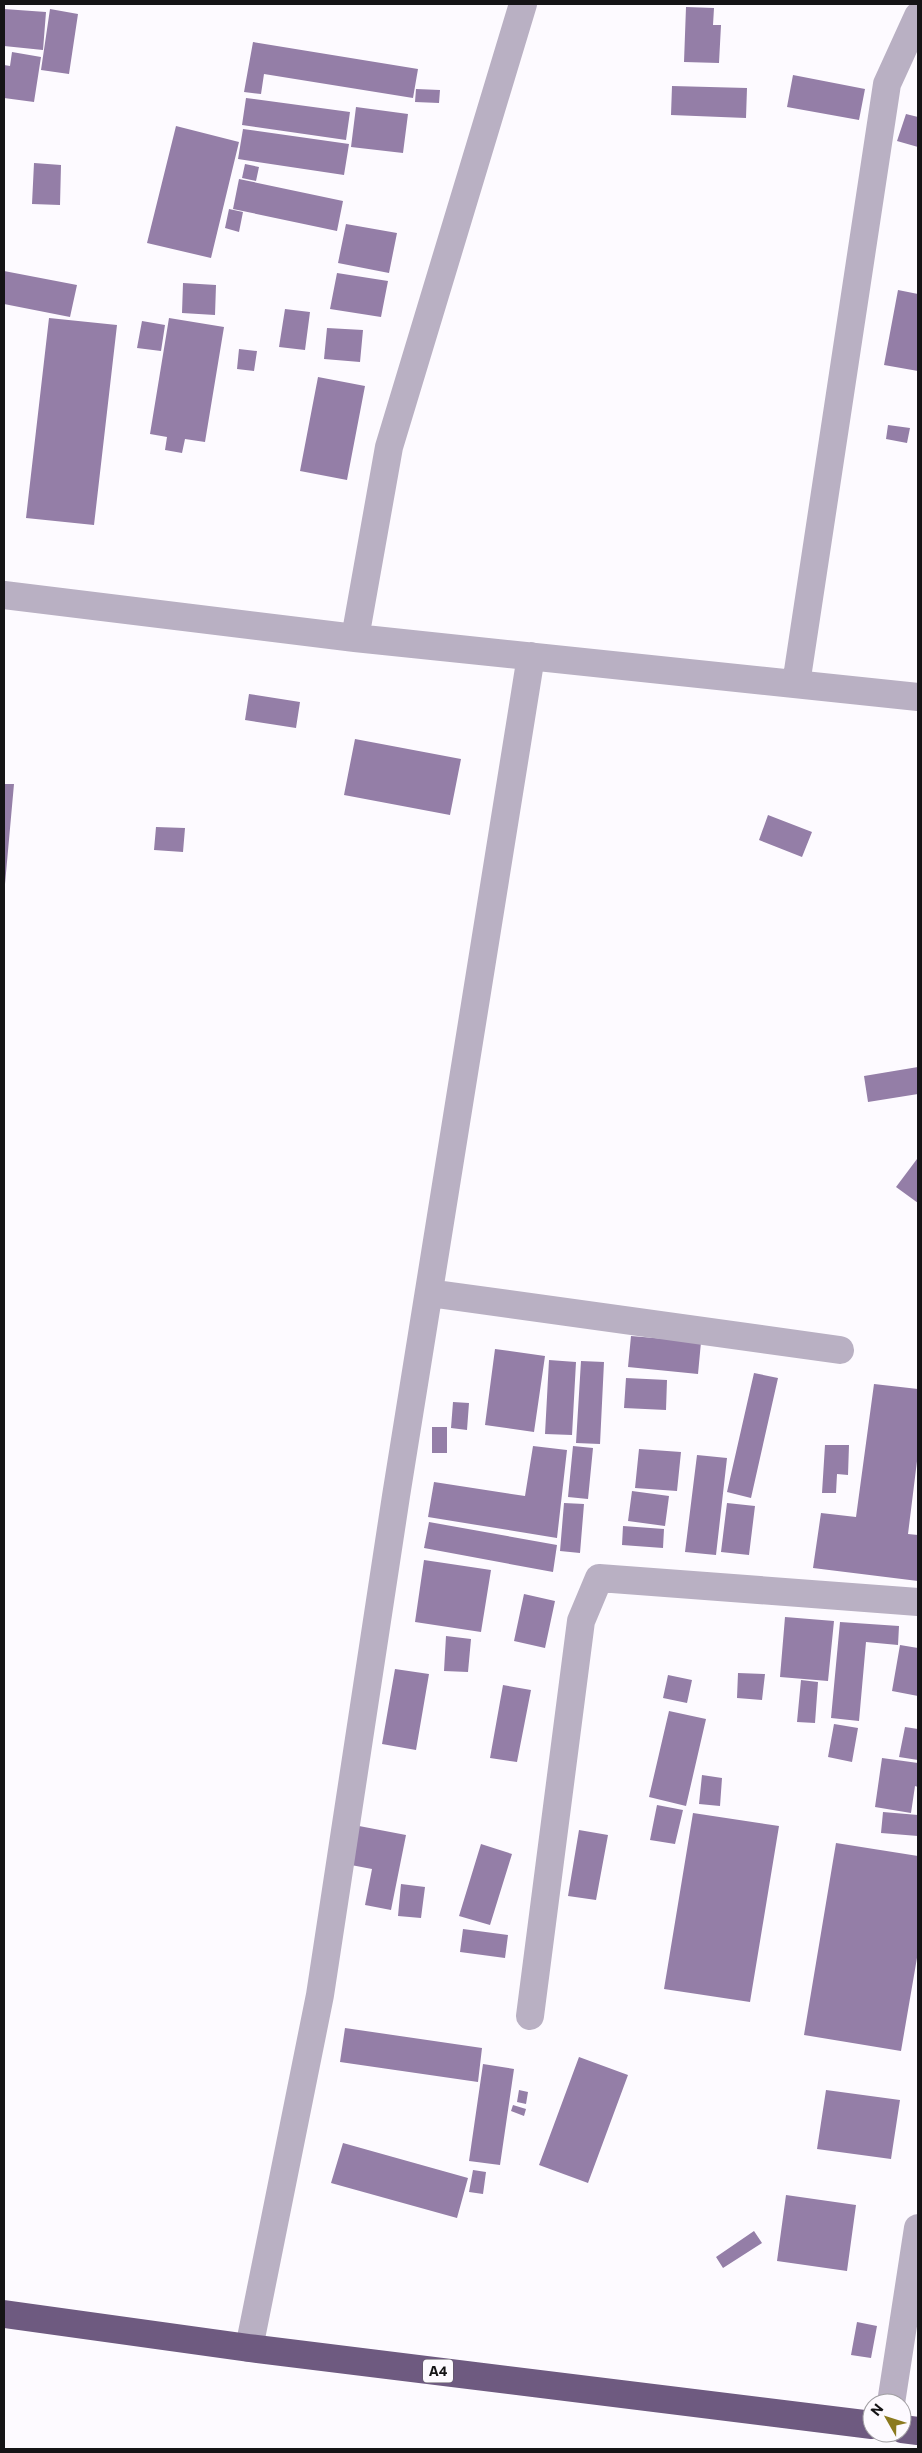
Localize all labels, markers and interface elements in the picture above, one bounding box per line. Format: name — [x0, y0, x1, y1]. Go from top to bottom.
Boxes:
road number: A4 — [423, 2360, 453, 2382]
north arrow — [862, 2393, 912, 2443]
text: N — [867, 2400, 886, 2419]

